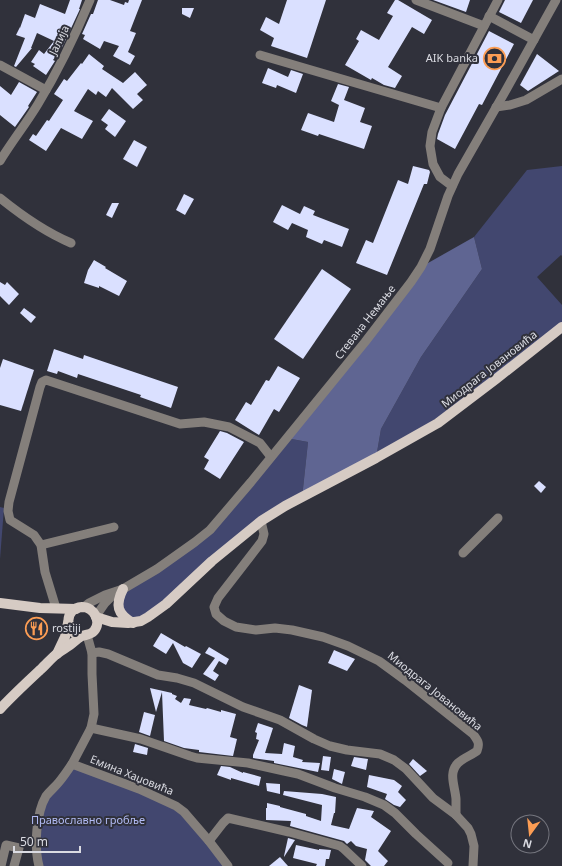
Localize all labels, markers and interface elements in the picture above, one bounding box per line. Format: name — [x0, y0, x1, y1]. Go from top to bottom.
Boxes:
street label: Јалија — [44, 22, 72, 58]
bank icon: AIK banka — [481, 45, 507, 71]
place label: AIK banka — [426, 50, 478, 65]
street label: Стевана Немање — [331, 281, 398, 362]
street label: Миодрага Јовановића — [438, 327, 540, 411]
restaurant icon: rostiji — [24, 615, 50, 641]
place label: rostiji — [52, 620, 81, 635]
street label: Миодрага Јовановића — [385, 648, 486, 733]
street label: Емина Хаџовића — [88, 751, 176, 798]
park label: Православно гробље — [31, 812, 145, 827]
north arrow — [510, 814, 550, 854]
scale bar — [14, 828, 80, 854]
text: 50 m — [20, 833, 48, 850]
text: N — [521, 836, 534, 853]

